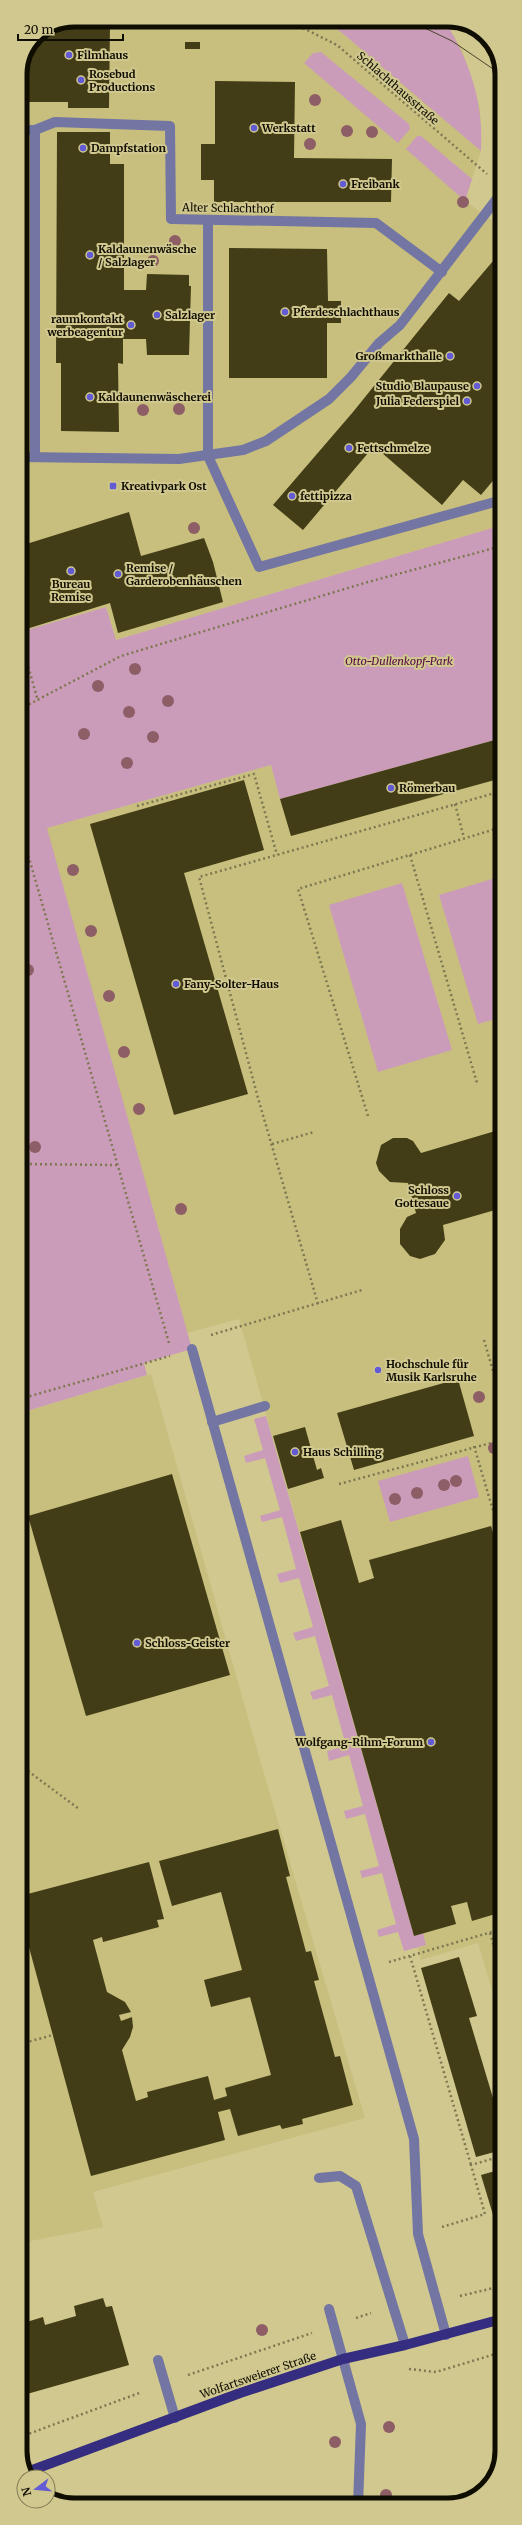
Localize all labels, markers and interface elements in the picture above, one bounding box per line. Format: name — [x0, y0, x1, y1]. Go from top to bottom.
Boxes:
scale bar — [18, 16, 123, 42]
text: 20 m — [24, 22, 53, 37]
place label: Filmhaus — [77, 48, 128, 62]
street label: Schlachthausstraße — [354, 49, 442, 128]
marker: Filmhaus — [64, 50, 74, 60]
place label: Rosebud Productions — [89, 67, 156, 94]
marker: Rosebud Productions — [76, 75, 86, 85]
place label: Werkstatt — [261, 121, 316, 135]
marker: Werkstatt — [249, 123, 259, 133]
place label: Dampfstation — [91, 141, 166, 155]
marker: Dampfstation — [78, 143, 88, 153]
place label: Freibank — [351, 177, 400, 191]
marker: Freibank — [338, 179, 348, 189]
street label: Alter Schlachthof — [181, 200, 275, 216]
place label: Kaldaunenwäsche / Salzlager — [98, 242, 197, 269]
marker: Kaldaunenwäsche / Salzlager — [85, 250, 95, 260]
place label: Pferdeschlachthaus — [293, 305, 400, 319]
marker: Pferdeschlachthaus — [280, 307, 290, 317]
place label: Salzlager — [165, 308, 215, 322]
marker: Salzlager — [152, 310, 162, 320]
place label: raumkontakt werbeagentur — [46, 312, 124, 339]
marker: raumkontakt werbeagentur — [126, 320, 136, 330]
place label: Großmarkthalle — [355, 349, 442, 363]
marker: Großmarkthalle — [445, 351, 455, 361]
place label: Studio Blaupause — [376, 379, 469, 393]
marker: Studio Blaupause — [472, 381, 482, 391]
place label: Kaldaunenwäscherei — [98, 390, 211, 404]
marker: Kaldaunenwäscherei — [85, 392, 95, 402]
place label: Julia Federspiel — [375, 394, 459, 408]
marker: Julia Federspiel — [462, 396, 472, 406]
place label: Fettschmelze — [357, 441, 429, 455]
marker: Fettschmelze — [344, 443, 354, 453]
place label: Kreativpark Ost — [121, 479, 207, 493]
marker: Kreativpark Ost — [108, 481, 118, 491]
place label: fettipizza — [300, 489, 352, 503]
marker: fettipizza — [287, 491, 297, 501]
place label: Remise / Garderobenhäuschen — [126, 561, 242, 588]
marker: Bureau Remise — [66, 566, 76, 576]
marker: Remise / Garderobenhäuschen — [113, 569, 123, 579]
place label: Bureau Remise — [51, 577, 91, 604]
park label: Otto-Dullenkopf-Park — [345, 654, 453, 668]
place label: Römerbau — [399, 781, 455, 795]
marker: Römerbau — [386, 783, 396, 793]
place label: Fany-Solter-Haus — [184, 977, 279, 991]
marker: Fany-Solter-Haus — [171, 979, 181, 989]
place label: Schloss Gottesaue — [395, 1183, 449, 1210]
marker: Schloss Gottesaue — [452, 1191, 462, 1201]
place label: Hochschule für Musik Karlsruhe — [386, 1357, 477, 1384]
marker: Hochschule für Musik Karlsruhe — [373, 1365, 383, 1375]
place label: Haus Schilling — [303, 1445, 382, 1459]
marker: Haus Schilling — [290, 1447, 300, 1457]
place label: Schloss-Geister — [145, 1636, 230, 1650]
marker: Schloss-Geister — [132, 1638, 142, 1648]
place label: Wolfgang-Rihm-Forum — [294, 1735, 423, 1749]
marker: Wolfgang-Rihm-Forum — [426, 1737, 436, 1747]
street label: Wolfartsweierer Straße — [197, 2348, 318, 2402]
north arrow — [16, 2469, 56, 2509]
text: N — [18, 2485, 34, 2498]

